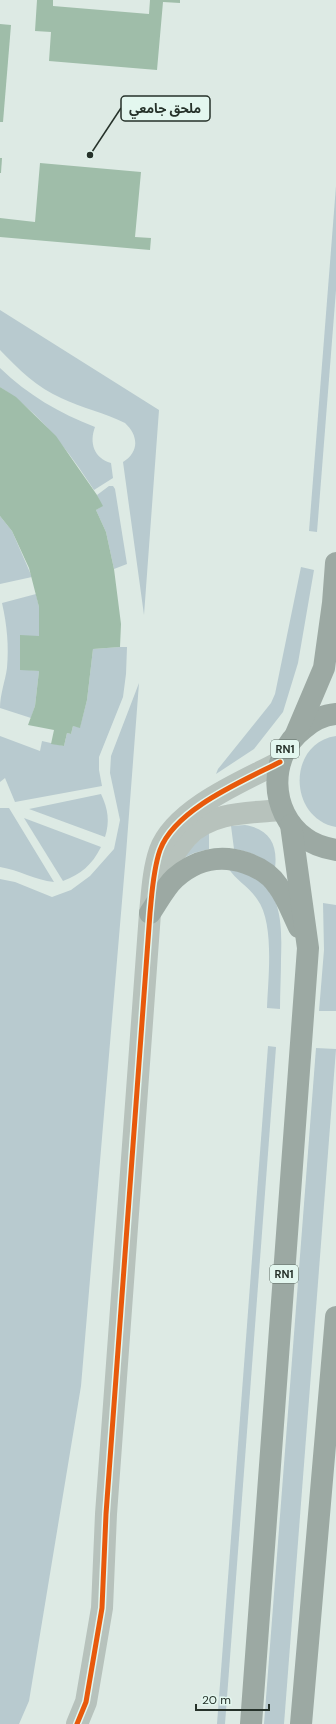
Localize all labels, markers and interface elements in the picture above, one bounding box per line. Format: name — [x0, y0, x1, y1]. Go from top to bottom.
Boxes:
callout: ملحق جامعي — [121, 96, 210, 121]
text: ملحق جامعي — [129, 100, 201, 119]
road number: RN1 — [271, 740, 299, 758]
road number: RN1 — [270, 1265, 298, 1283]
scale bar — [196, 1686, 269, 1712]
text: 20 m — [202, 1692, 231, 1708]

